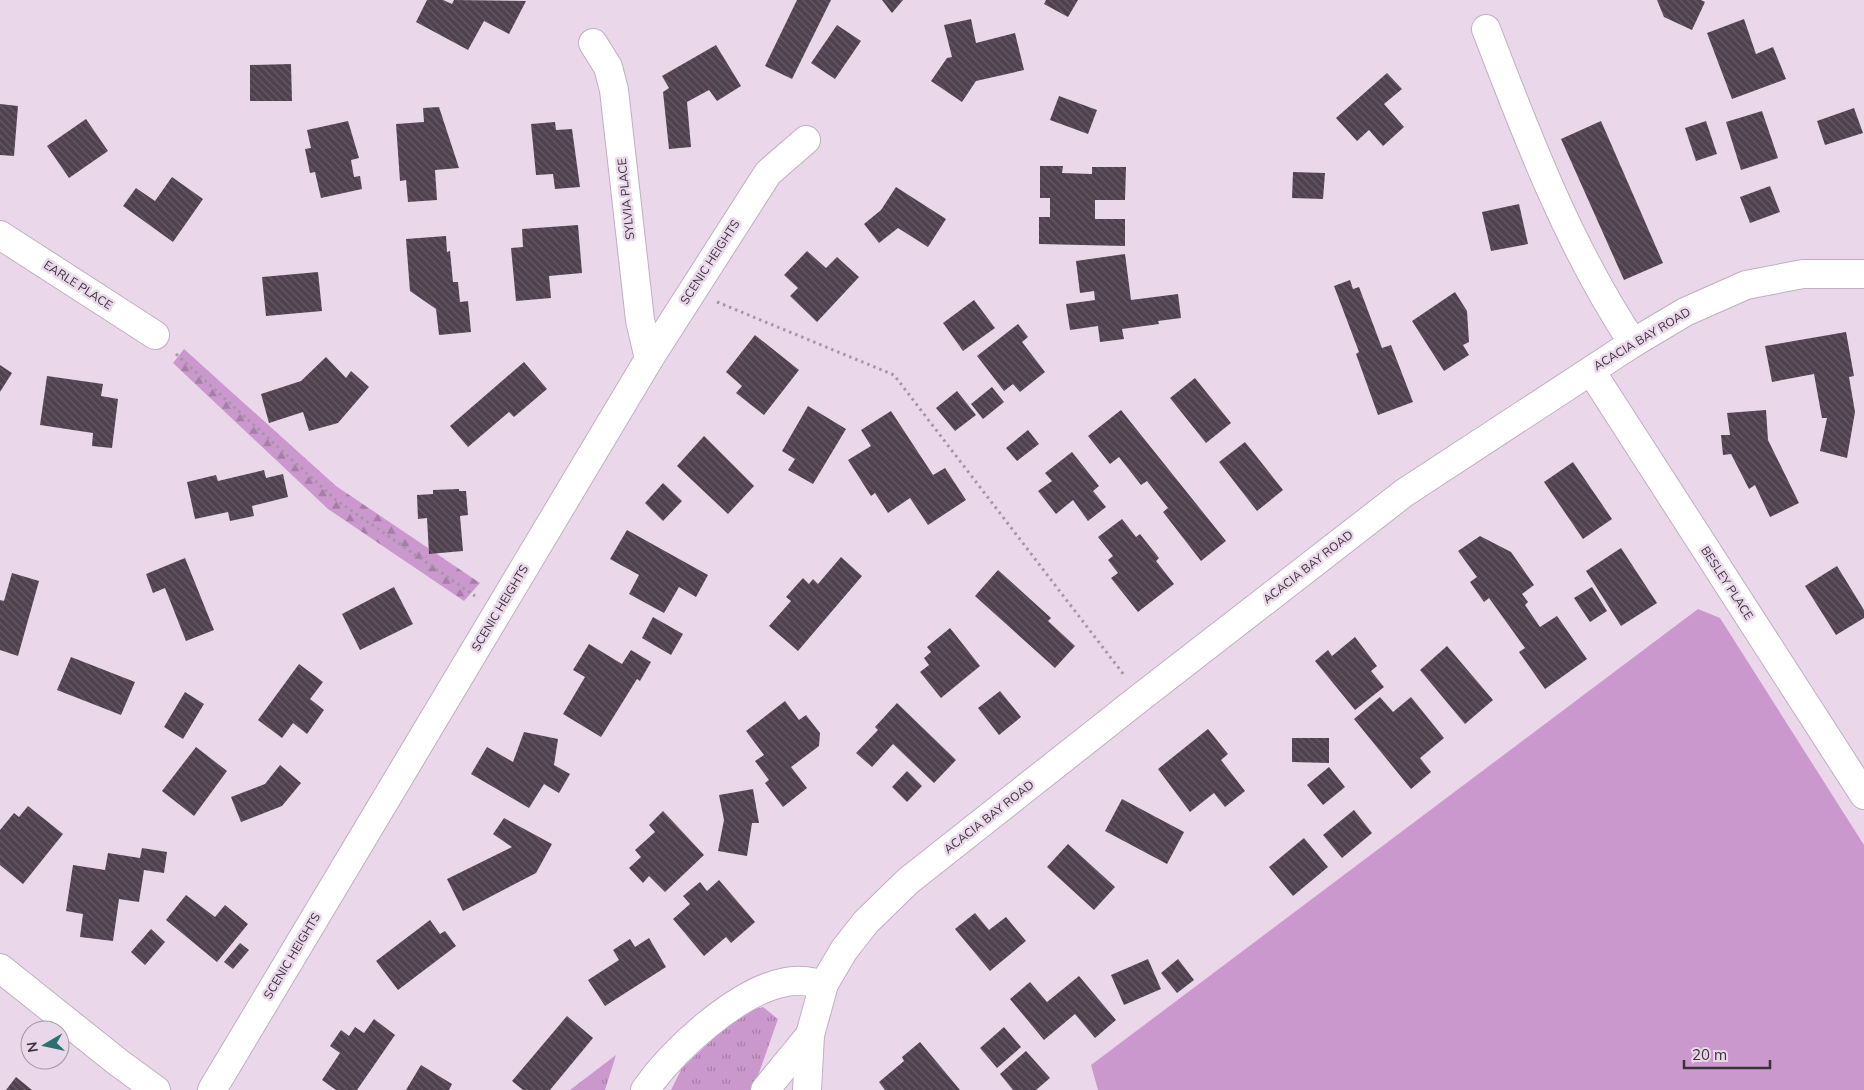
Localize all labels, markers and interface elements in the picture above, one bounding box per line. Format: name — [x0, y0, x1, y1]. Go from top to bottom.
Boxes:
street label: SYLVIA PLACE — [614, 158, 637, 240]
street label: SCENIC HEIGHTS — [677, 217, 743, 307]
street label: EARLE PLACE — [41, 257, 115, 312]
street label: ACACIA BAY ROAD — [1591, 304, 1693, 373]
street label: ACACIA BAY ROAD — [1260, 527, 1356, 606]
street label: BESLEY PLACE — [1698, 543, 1757, 622]
street label: SCENIC HEIGHTS — [468, 562, 531, 654]
street label: ACACIA BAY ROAD — [941, 777, 1037, 856]
street label: SCENIC HEIGHTS — [260, 910, 323, 1002]
north arrow — [20, 1020, 70, 1070]
scale bar — [1684, 1038, 1770, 1070]
text: N — [22, 1040, 42, 1054]
text: 20 m — [1692, 1045, 1727, 1064]

